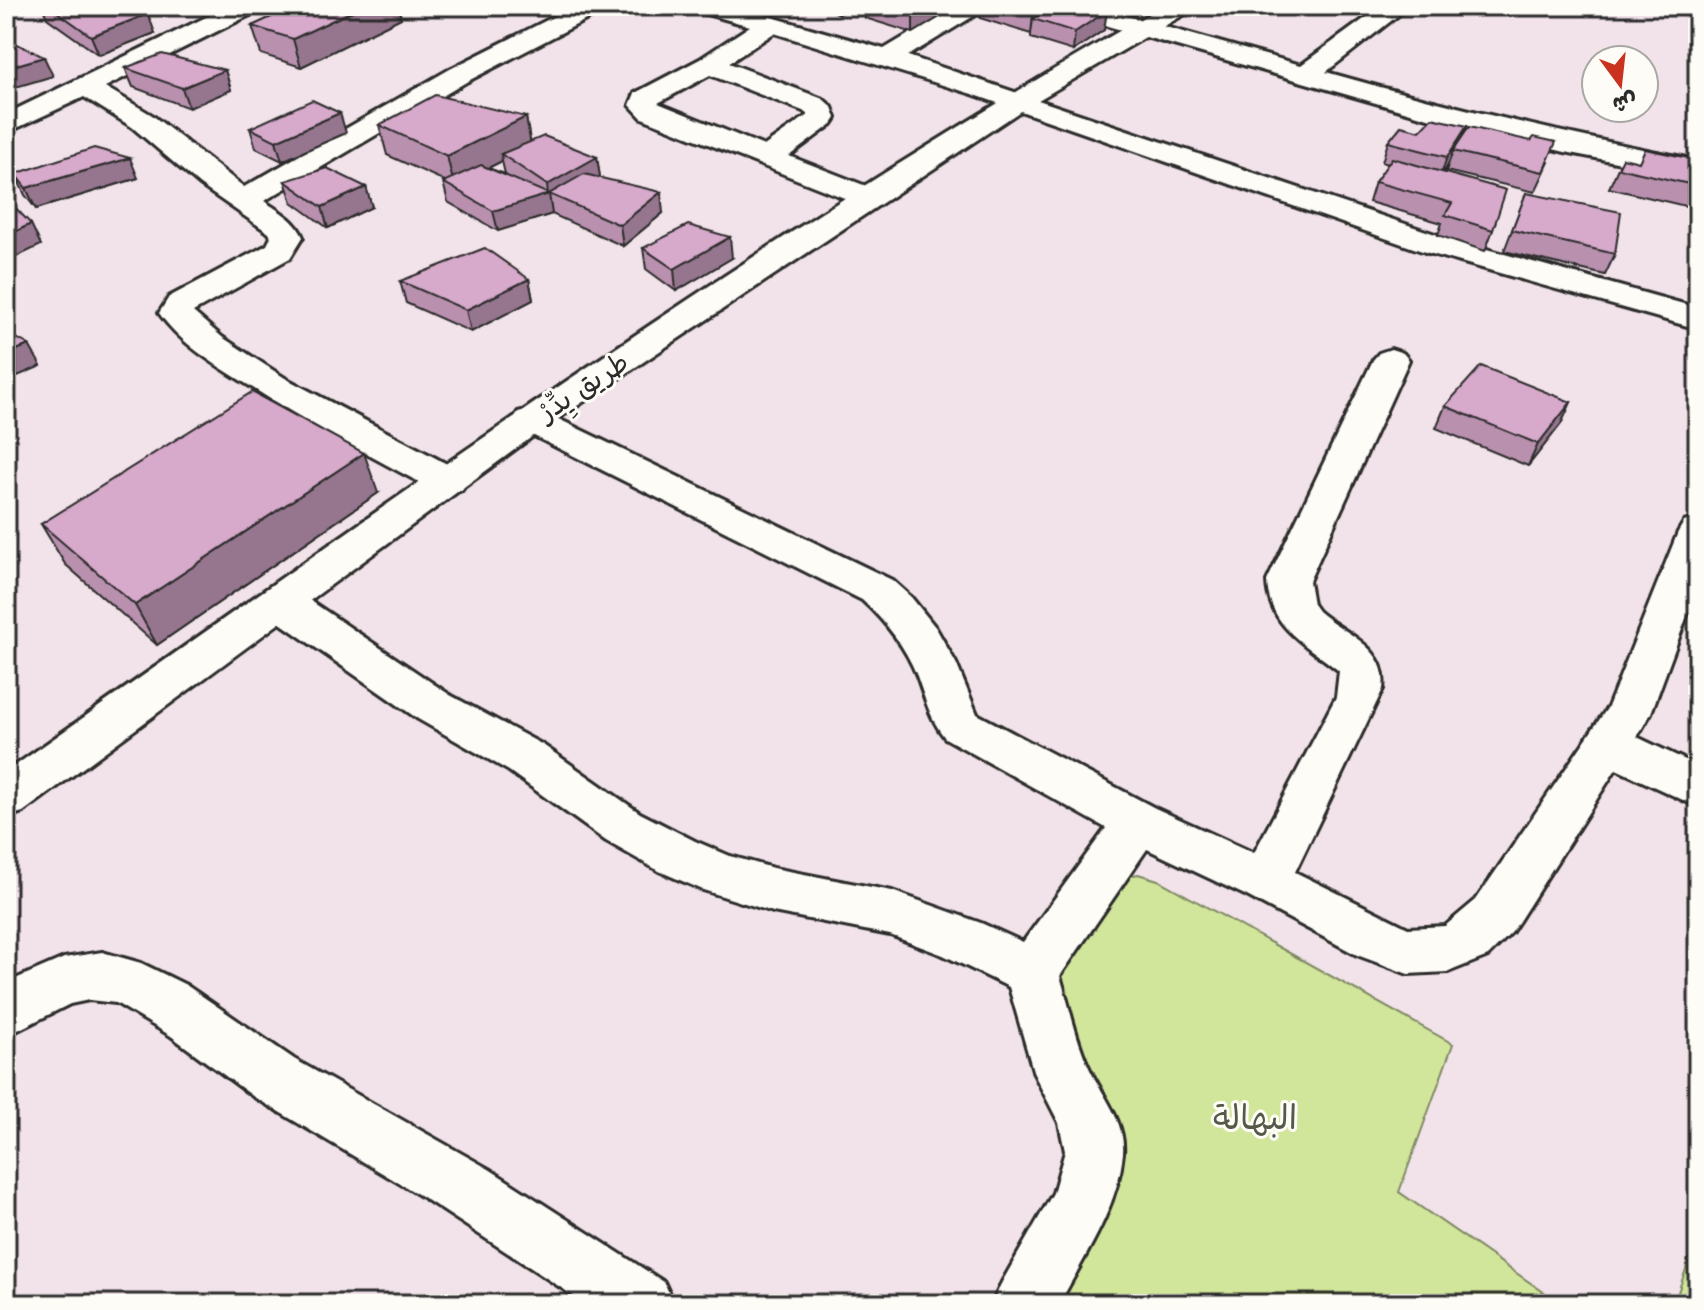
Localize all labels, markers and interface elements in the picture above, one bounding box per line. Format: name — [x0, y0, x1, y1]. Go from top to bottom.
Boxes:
north arrow — [1580, 44, 1660, 124]
text: ش — [1610, 87, 1640, 118]
street label: طريق يِدِّرْ — [531, 346, 637, 433]
park label: البهالة — [1213, 1098, 1297, 1138]

